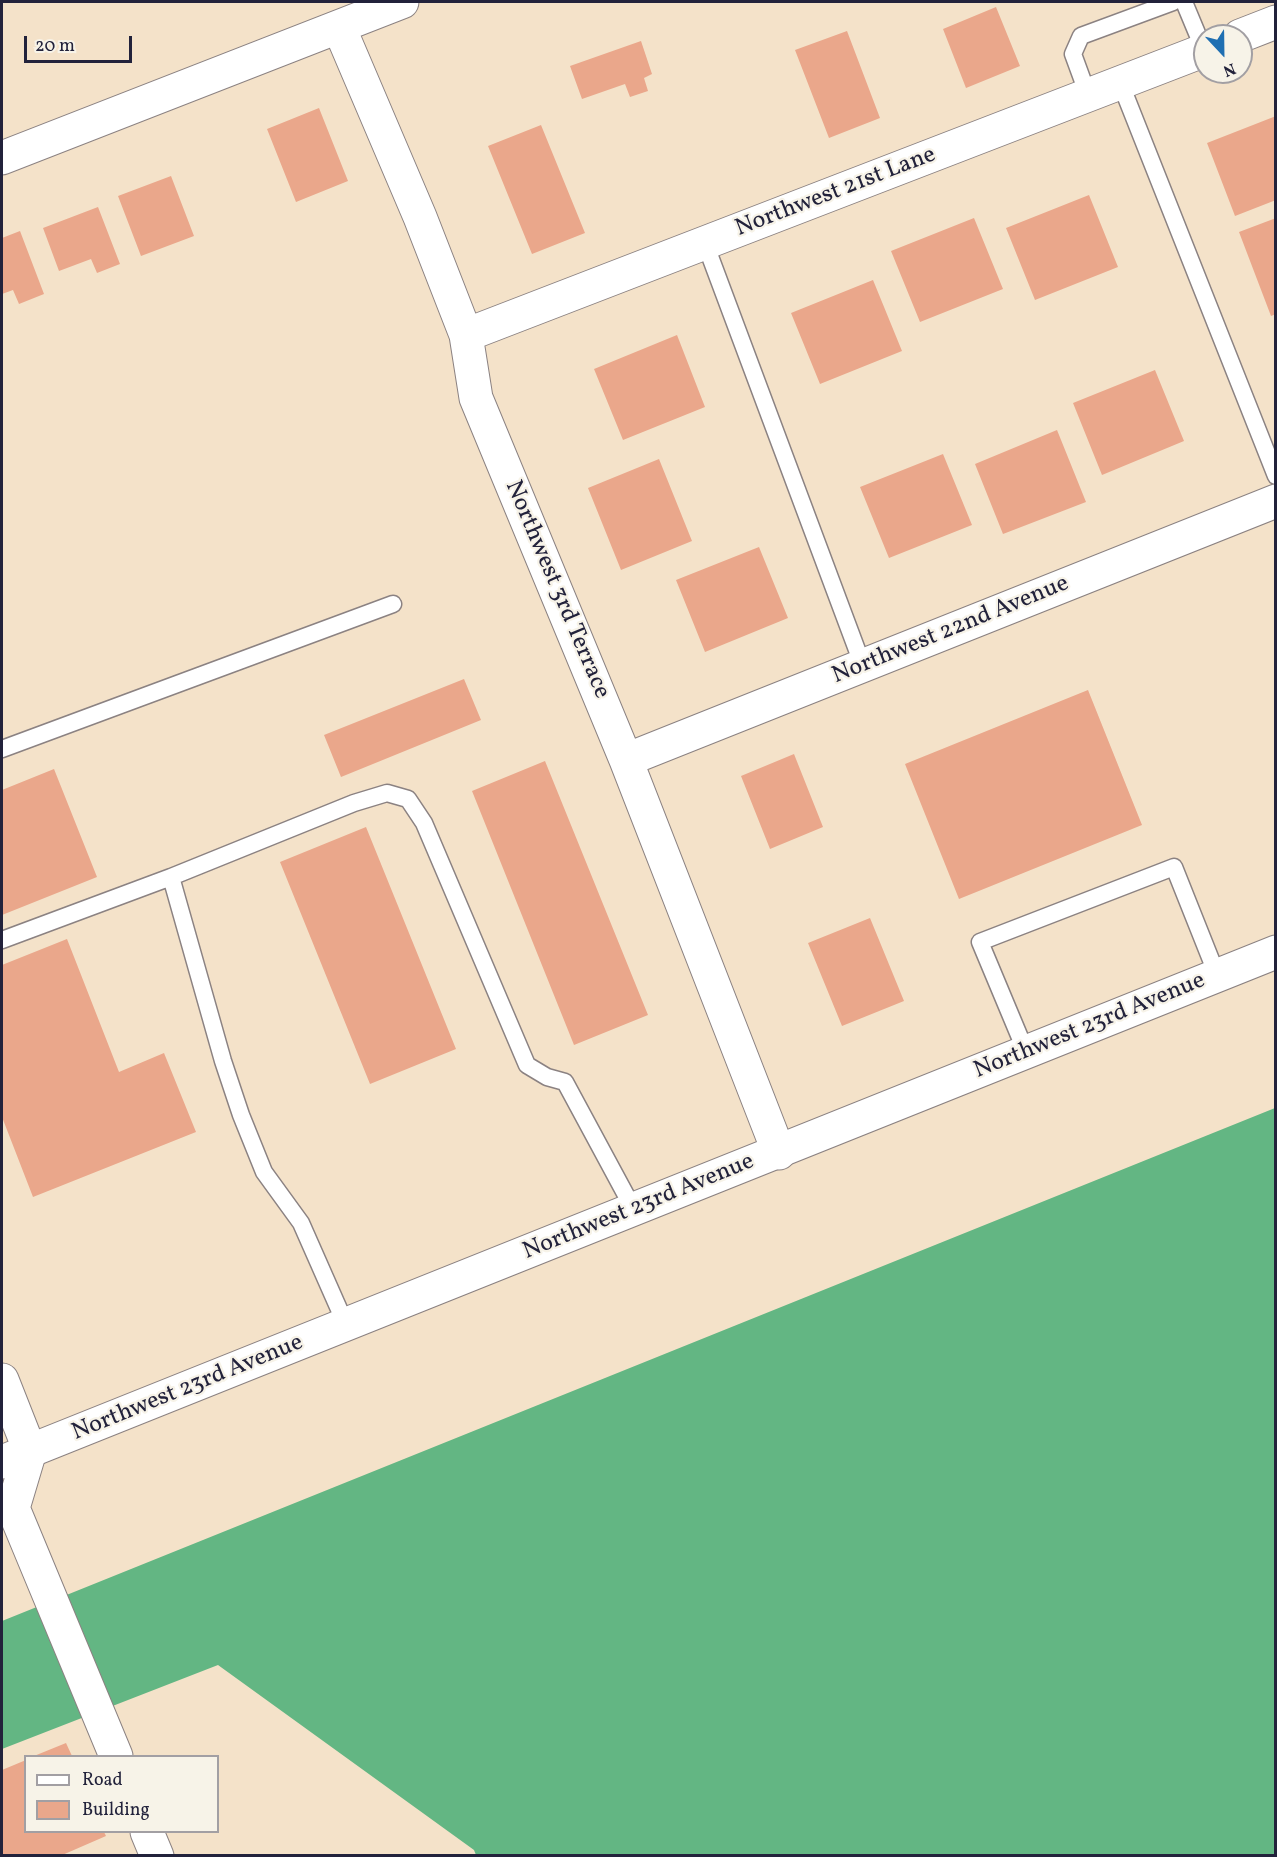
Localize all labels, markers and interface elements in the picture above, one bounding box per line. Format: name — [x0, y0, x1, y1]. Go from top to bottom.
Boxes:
scale bar — [27, 24, 135, 62]
north arrow — [1193, 24, 1253, 84]
text: 20 m — [35, 34, 75, 59]
text: N — [1219, 56, 1239, 81]
street label: Northwest 21st Lane — [732, 141, 940, 245]
street label: Northwest 3rd Terrace — [497, 477, 615, 703]
street label: Northwest 22nd Avenue — [829, 570, 1073, 692]
street label: Northwest 23rd Avenue — [970, 967, 1210, 1087]
street label: Northwest 23rd Avenue — [519, 1148, 759, 1268]
street label: Northwest 23rd Avenue — [68, 1329, 308, 1449]
legend — [24, 1755, 219, 1833]
text: Road — [82, 1768, 123, 1793]
text: Building — [82, 1798, 150, 1823]

